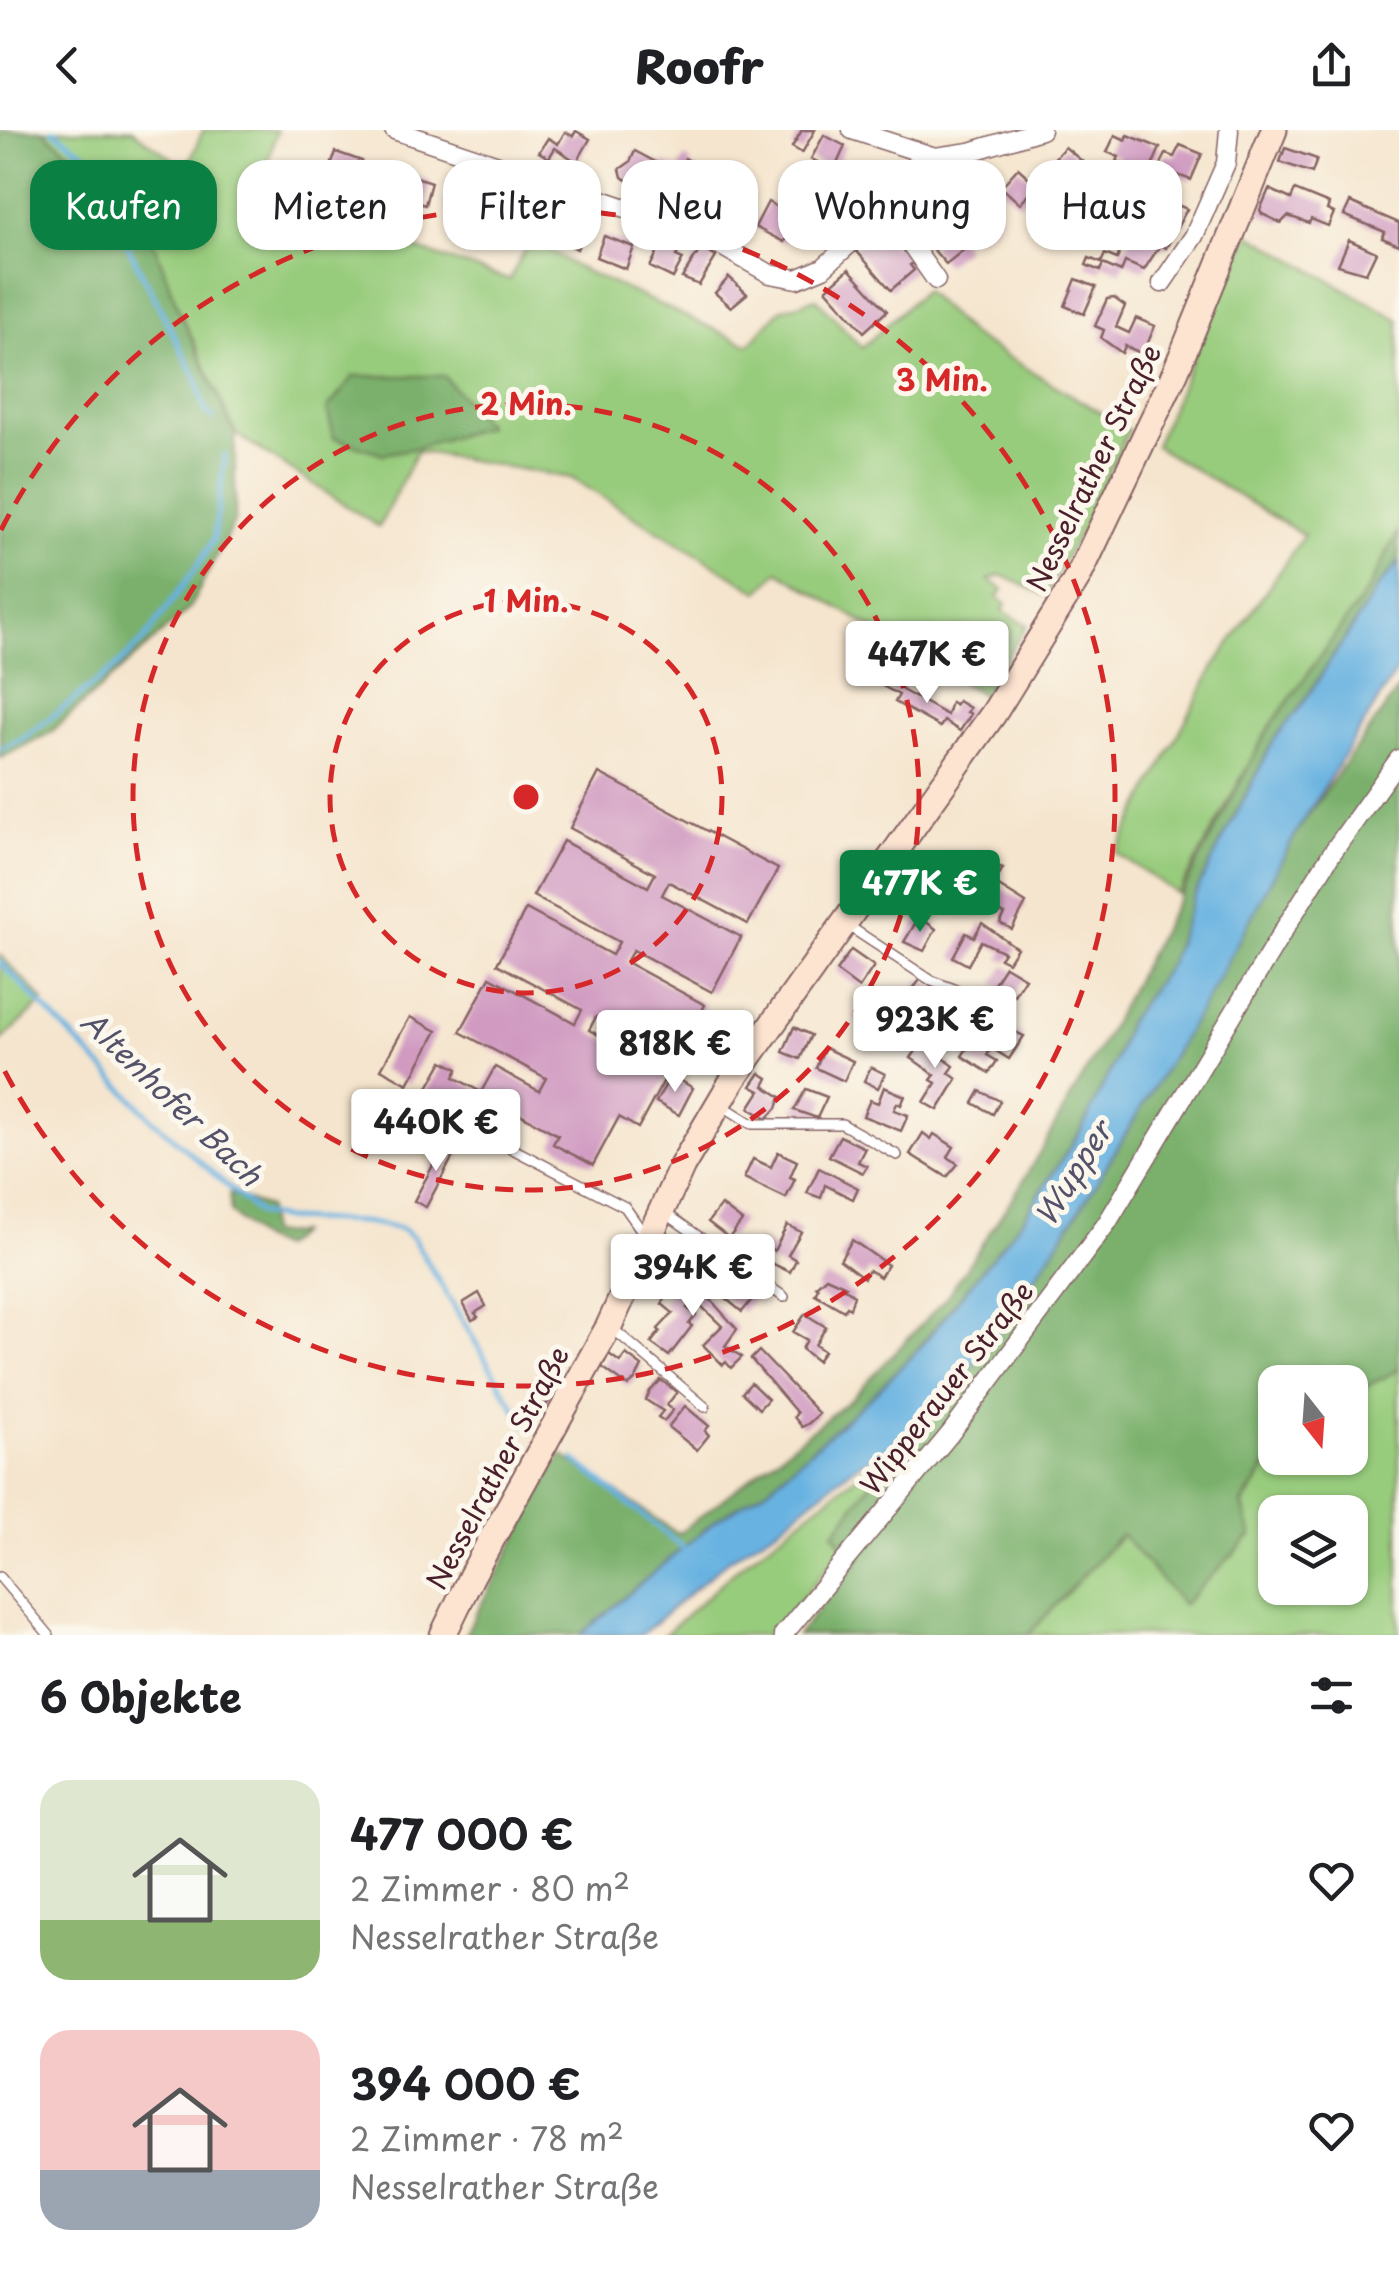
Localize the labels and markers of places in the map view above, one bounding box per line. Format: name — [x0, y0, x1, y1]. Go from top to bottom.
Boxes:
pin: 447K € — [846, 621, 1008, 706]
centre of rings — [508, 779, 544, 815]
pin: 477K € — [839, 850, 1001, 935]
pin: 923K € — [854, 986, 1016, 1071]
pin: 818K € — [594, 1010, 756, 1095]
pin: 440K € — [355, 1089, 517, 1174]
pin: 394K € — [612, 1234, 774, 1319]

